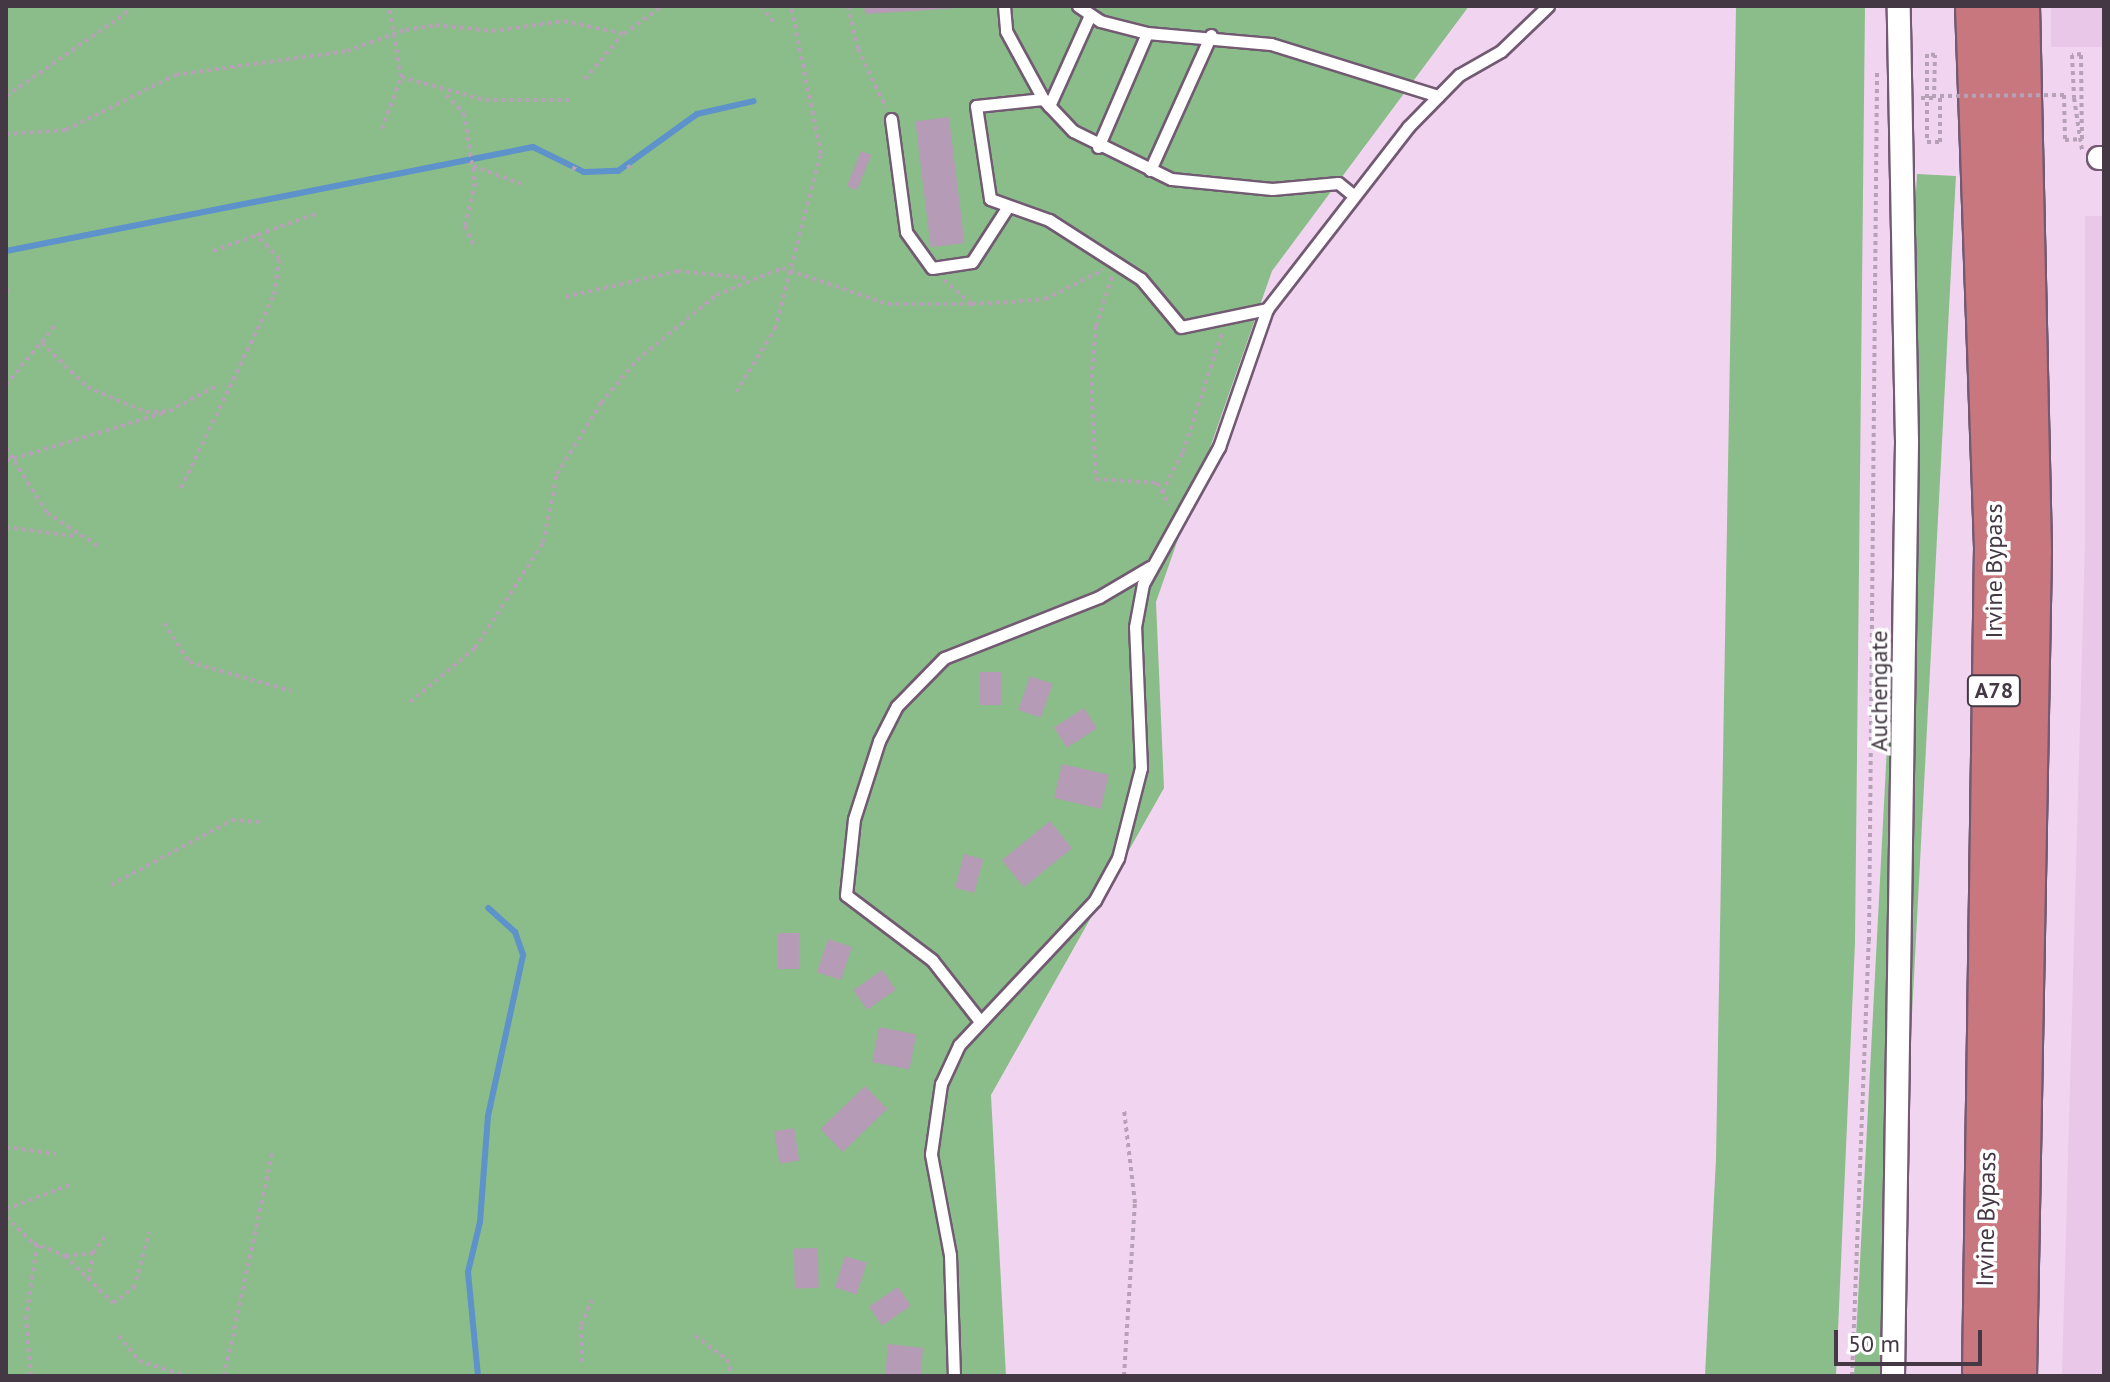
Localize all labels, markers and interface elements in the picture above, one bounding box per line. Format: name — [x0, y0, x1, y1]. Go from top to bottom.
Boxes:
street label: Irvine Bypass — [1980, 503, 2008, 639]
street label: Auchengate — [1865, 630, 1893, 752]
road number: A78 — [1966, 673, 2022, 709]
street label: Irvine Bypass — [1970, 1151, 2002, 1287]
scale bar — [1838, 1314, 1986, 1364]
text: 50 m — [1848, 1328, 1900, 1359]

